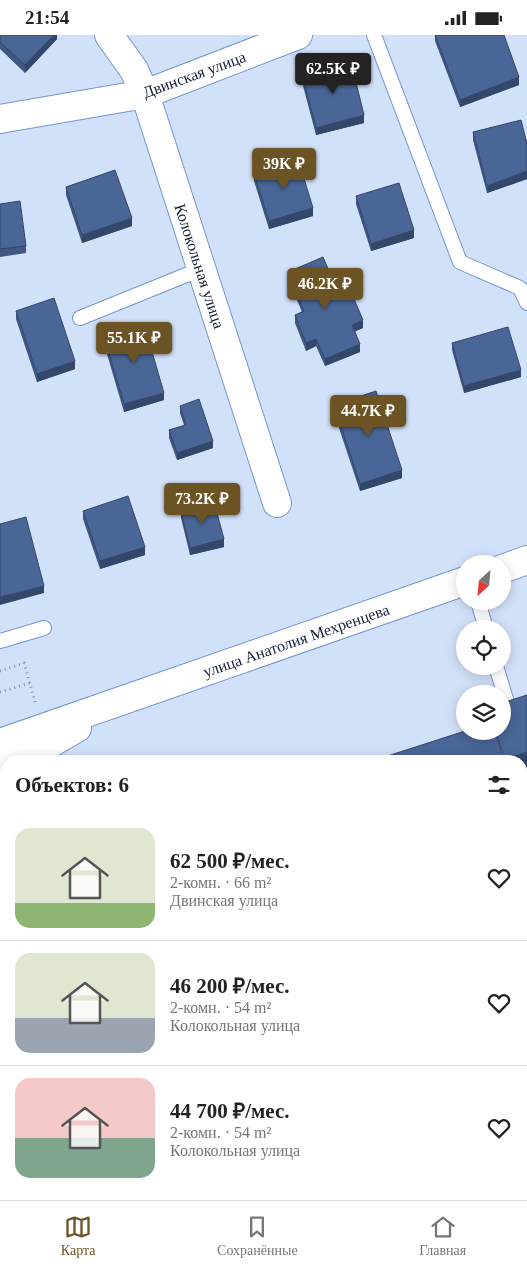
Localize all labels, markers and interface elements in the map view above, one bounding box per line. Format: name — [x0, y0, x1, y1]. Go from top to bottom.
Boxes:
text: 21:54 — [25, 7, 69, 28]
street label: Двинская улица — [140, 48, 248, 102]
pin: 62.5K ₽ — [287, 53, 379, 95]
text: 62.5K ₽ — [306, 60, 360, 77]
pin: 39K ₽ — [249, 147, 319, 190]
text: 39K ₽ — [263, 155, 305, 172]
street label: Колокольная улица — [170, 202, 228, 331]
pin: 46.2K ₽ — [279, 267, 371, 310]
text: 46.2K ₽ — [298, 275, 352, 292]
pin: 55.1K ₽ — [88, 321, 180, 364]
text: 55.1K ₽ — [107, 329, 161, 346]
pin: 44.7K ₽ — [322, 395, 414, 437]
text: 44.7K ₽ — [341, 402, 395, 419]
pin: 73.2K ₽ — [156, 483, 248, 525]
text: 73.2K ₽ — [175, 490, 229, 507]
north arrow — [456, 555, 511, 610]
map controls — [456, 555, 511, 740]
street label: улица Анатолия Мехренцева — [201, 601, 392, 681]
button: locate — [456, 620, 511, 675]
button: layers — [456, 685, 511, 740]
icon: filters — [485, 771, 513, 799]
text: Объектов: 6 — [15, 773, 129, 797]
icon: home — [55, 848, 115, 908]
text: 62 500 ₽/мес. — [170, 849, 290, 873]
icon: heart — [485, 864, 513, 892]
text: 2-комн. · 66 m² — [170, 874, 271, 891]
text: Двинская улица — [170, 892, 278, 909]
icon: home — [55, 973, 115, 1033]
text: 46 200 ₽/мес. — [170, 974, 290, 998]
icon: heart — [485, 989, 513, 1017]
text: 2-комн. · 54 m² — [170, 999, 271, 1016]
text: Колокольная улица — [170, 1017, 300, 1034]
icon: home — [55, 1098, 115, 1158]
text: 44 700 ₽/мес. — [170, 1099, 290, 1123]
icon: heart — [485, 1114, 513, 1142]
text: 2-комн. · 54 m² — [170, 1124, 271, 1141]
text: Колокольная улица — [170, 1142, 300, 1159]
tab: Карта — [61, 1213, 95, 1259]
tab: Сохранённые — [217, 1213, 298, 1259]
tab: Главная — [419, 1213, 466, 1259]

